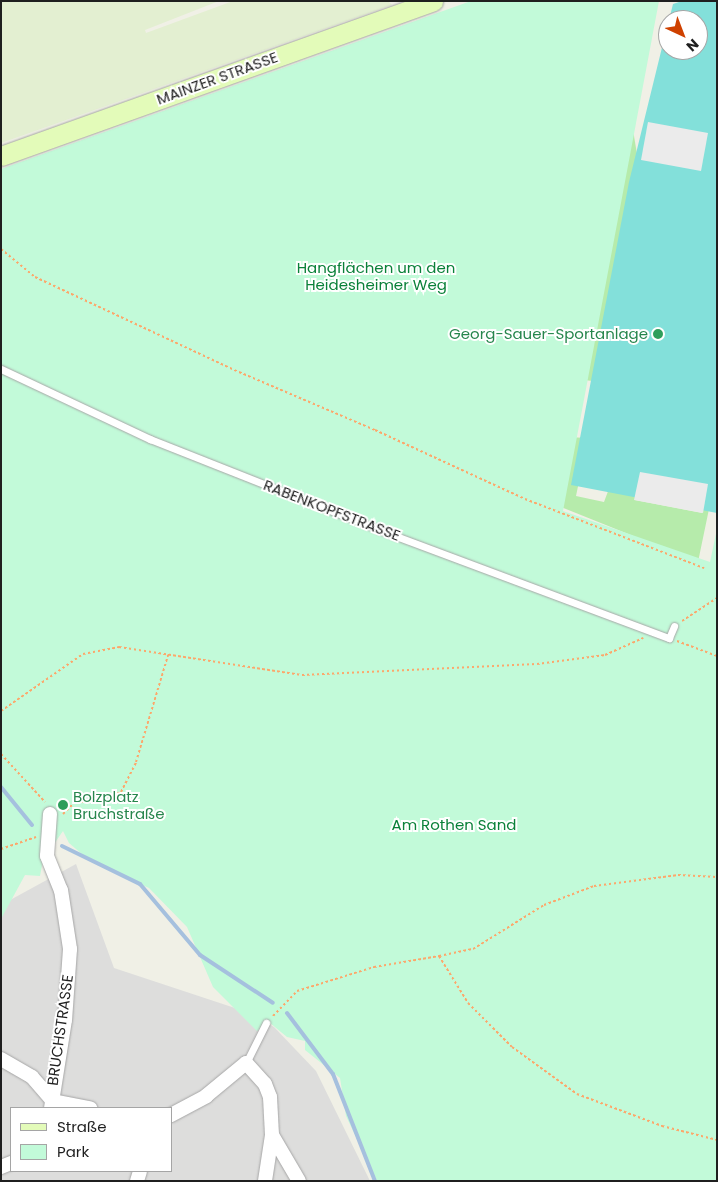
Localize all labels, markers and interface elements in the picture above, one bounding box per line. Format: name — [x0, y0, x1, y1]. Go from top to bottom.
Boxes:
north arrow — [658, 10, 708, 60]
text: N — [682, 34, 703, 56]
street label: MAINZER STRASSE — [154, 48, 280, 108]
park label: Hangflächen um den Heidesheimer Weg — [297, 258, 455, 293]
place label: Georg-Sauer-Sportanlage — [449, 325, 648, 343]
marker: Georg-Sauer-Sportanlage — [652, 328, 664, 340]
street label: RABENKOPFSTRASSE — [261, 476, 403, 544]
place label: Bolzplatz Bruchstraße — [73, 787, 165, 822]
marker: Bolzplatz Bruchstraße — [57, 799, 69, 811]
park label: Am Rothen Sand — [392, 816, 516, 834]
street label: BRUCHSTRASSE — [43, 973, 77, 1087]
legend — [10, 1107, 172, 1172]
text: Straße — [57, 1116, 107, 1137]
text: Park — [57, 1141, 89, 1162]

